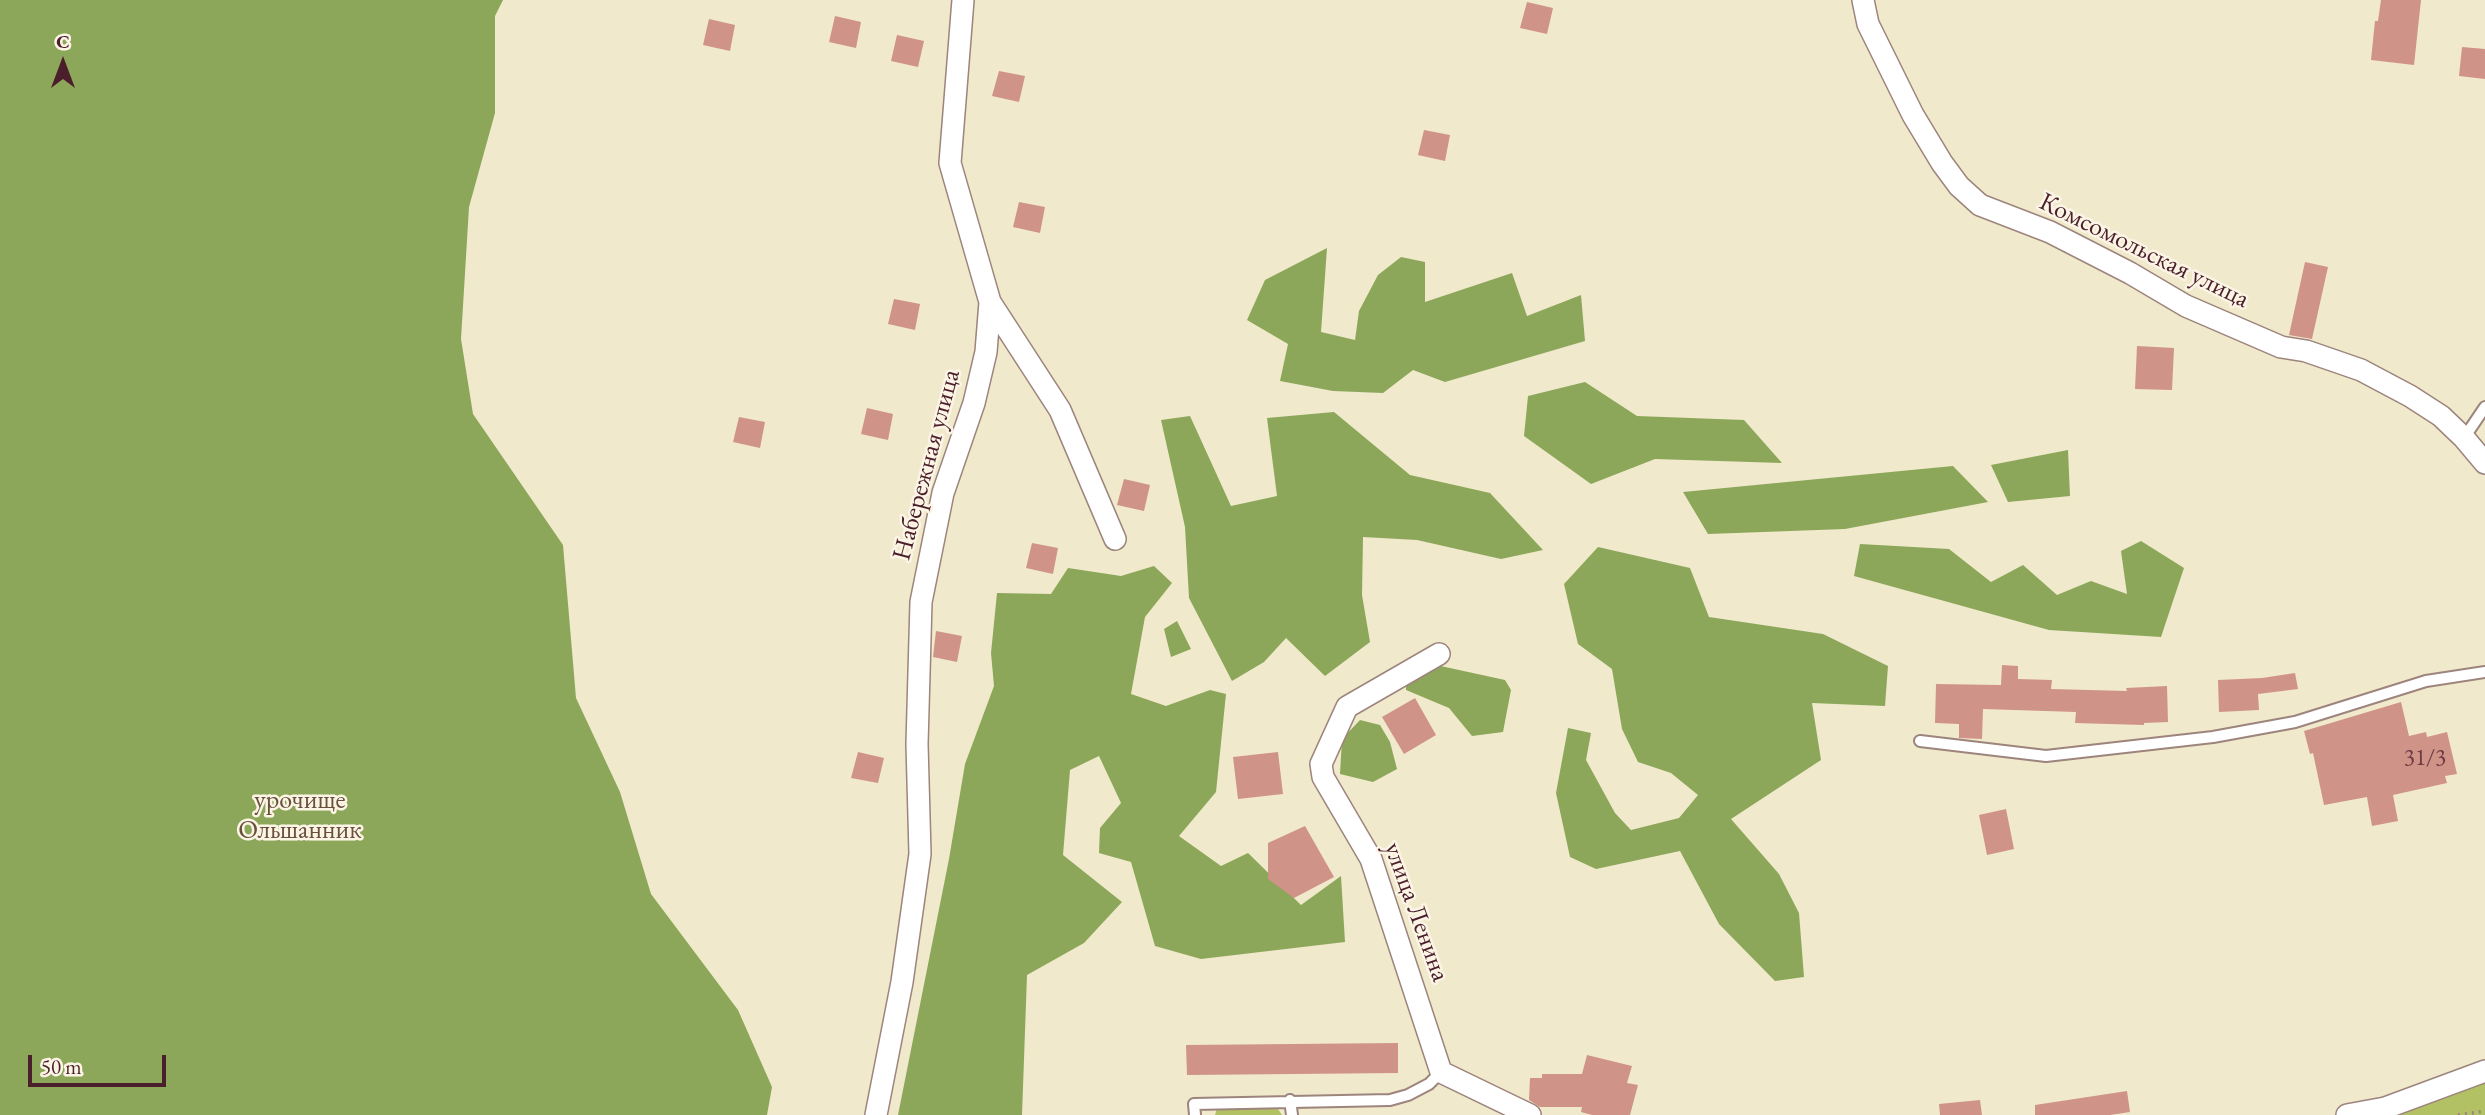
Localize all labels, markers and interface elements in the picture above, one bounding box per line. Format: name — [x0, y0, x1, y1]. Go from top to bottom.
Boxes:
north arrow — [28, 28, 98, 98]
text: С — [56, 29, 70, 54]
street label: Комсомольская улица — [2034, 187, 2254, 315]
street label: Набережная улица — [887, 366, 967, 564]
house number: 31/3 — [2404, 745, 2446, 773]
park label: урочище Ольшанник — [238, 785, 362, 846]
street label: улица Ленина — [1376, 838, 1456, 986]
scale bar — [32, 1042, 170, 1086]
text: 50 m — [41, 1053, 82, 1080]

